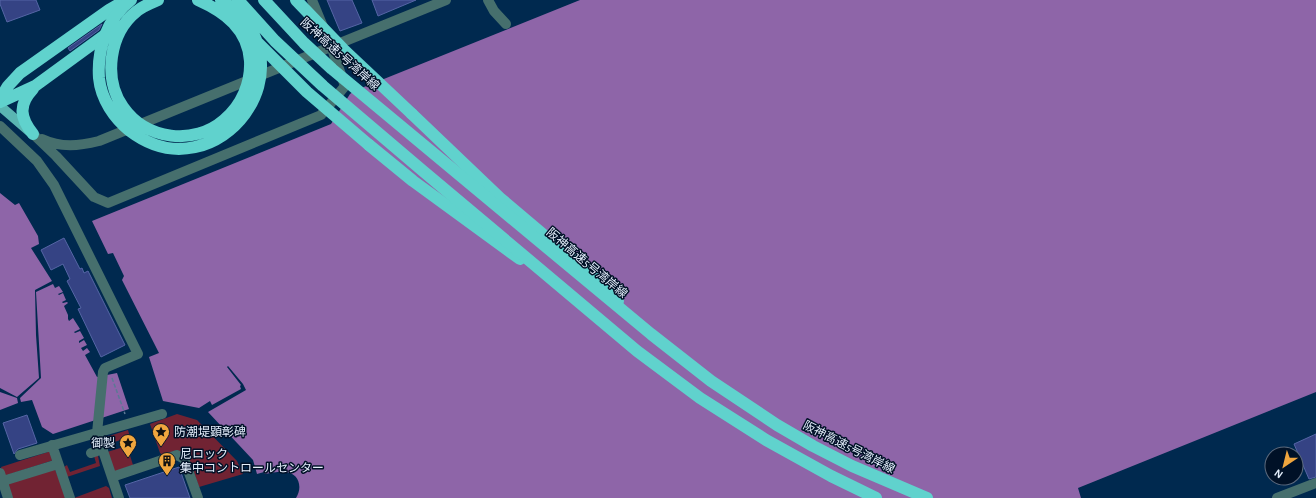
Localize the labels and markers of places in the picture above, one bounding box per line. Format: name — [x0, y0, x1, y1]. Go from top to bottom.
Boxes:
place icon: 防潮堤顕彰碑 — [151, 422, 171, 447]
place label: 防潮堤顕彰碑 — [174, 425, 246, 438]
place icon: 御製 — [118, 433, 138, 458]
place label: 御製 — [91, 436, 115, 449]
place label: 尼ロック 集中コントロールセンター — [180, 448, 324, 474]
building icon: 尼ロック 集中コントロールセンター — [157, 451, 177, 476]

